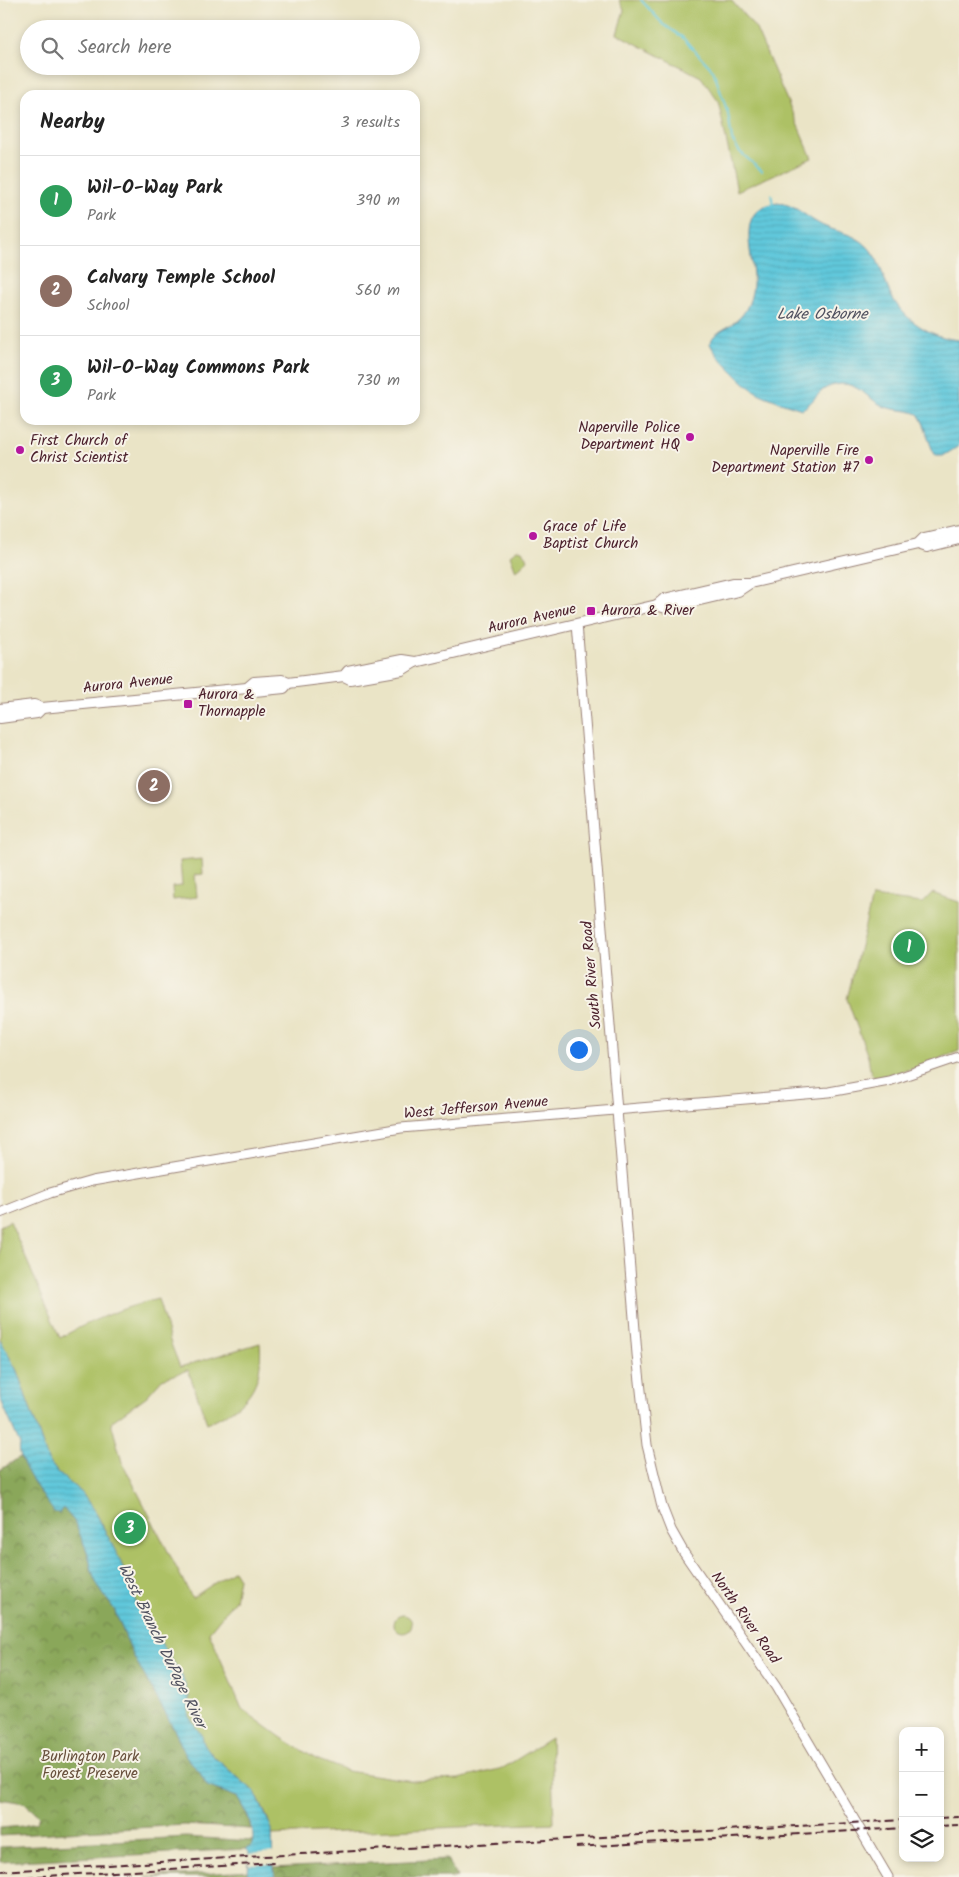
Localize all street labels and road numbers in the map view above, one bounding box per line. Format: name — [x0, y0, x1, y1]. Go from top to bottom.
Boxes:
street label: Aurora Avenue — [485, 597, 579, 641]
street label: Aurora Avenue — [82, 667, 174, 701]
street label: South River Road — [575, 920, 609, 1030]
street label: West Jefferson Avenue — [403, 1090, 549, 1126]
street label: North River Road — [704, 1567, 786, 1670]

